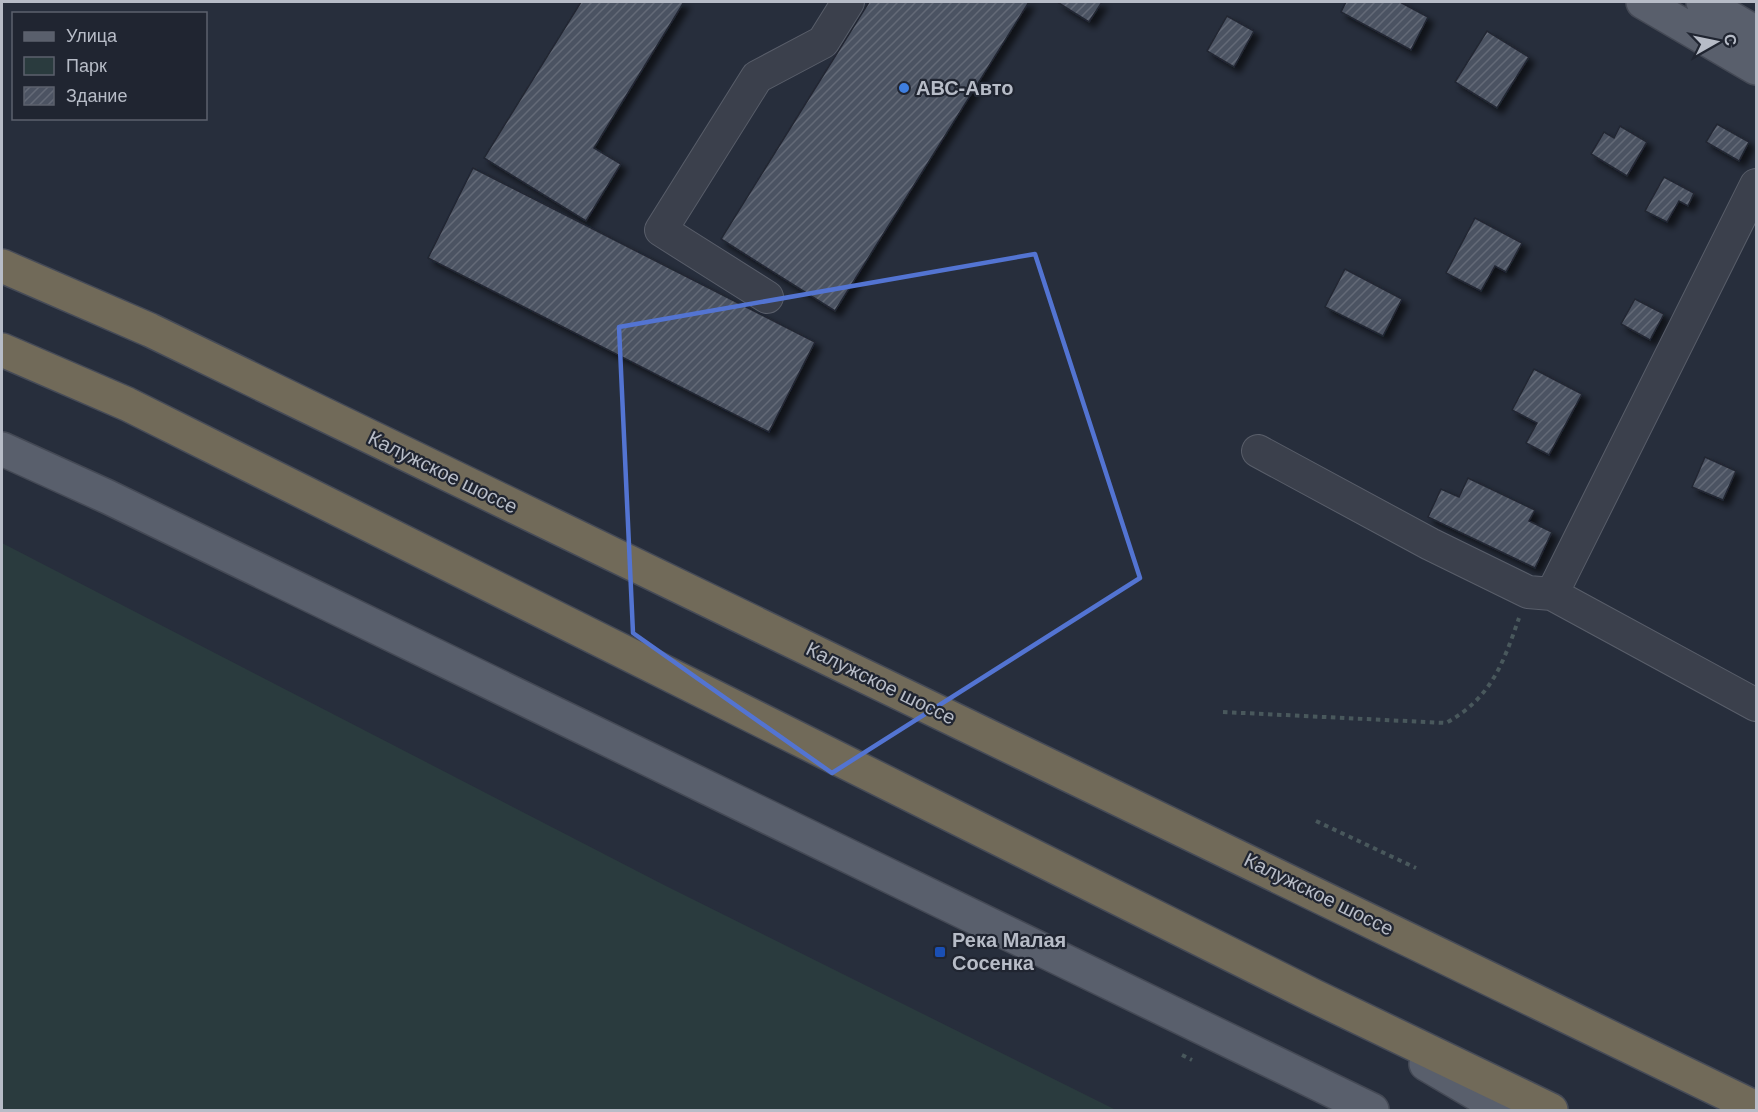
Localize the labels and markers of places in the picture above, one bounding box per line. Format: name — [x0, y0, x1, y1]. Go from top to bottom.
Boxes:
place label: АВС-Авто — [916, 77, 1013, 99]
marker: АВС-Авто — [897, 81, 911, 95]
place label: Река Малая Сосенка — [952, 929, 1066, 974]
marker: Река Малая Сосенка — [933, 945, 947, 959]

